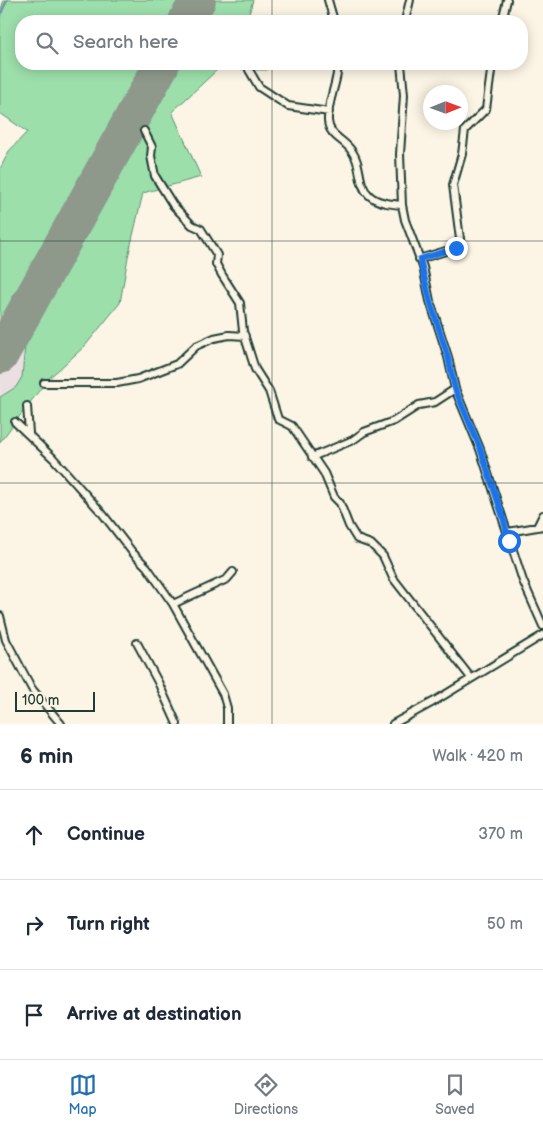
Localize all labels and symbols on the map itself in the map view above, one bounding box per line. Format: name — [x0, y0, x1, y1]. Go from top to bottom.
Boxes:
north arrow — [423, 85, 468, 130]
route end — [445, 237, 468, 260]
route start — [498, 530, 521, 553]
scale bar — [15, 689, 95, 712]

